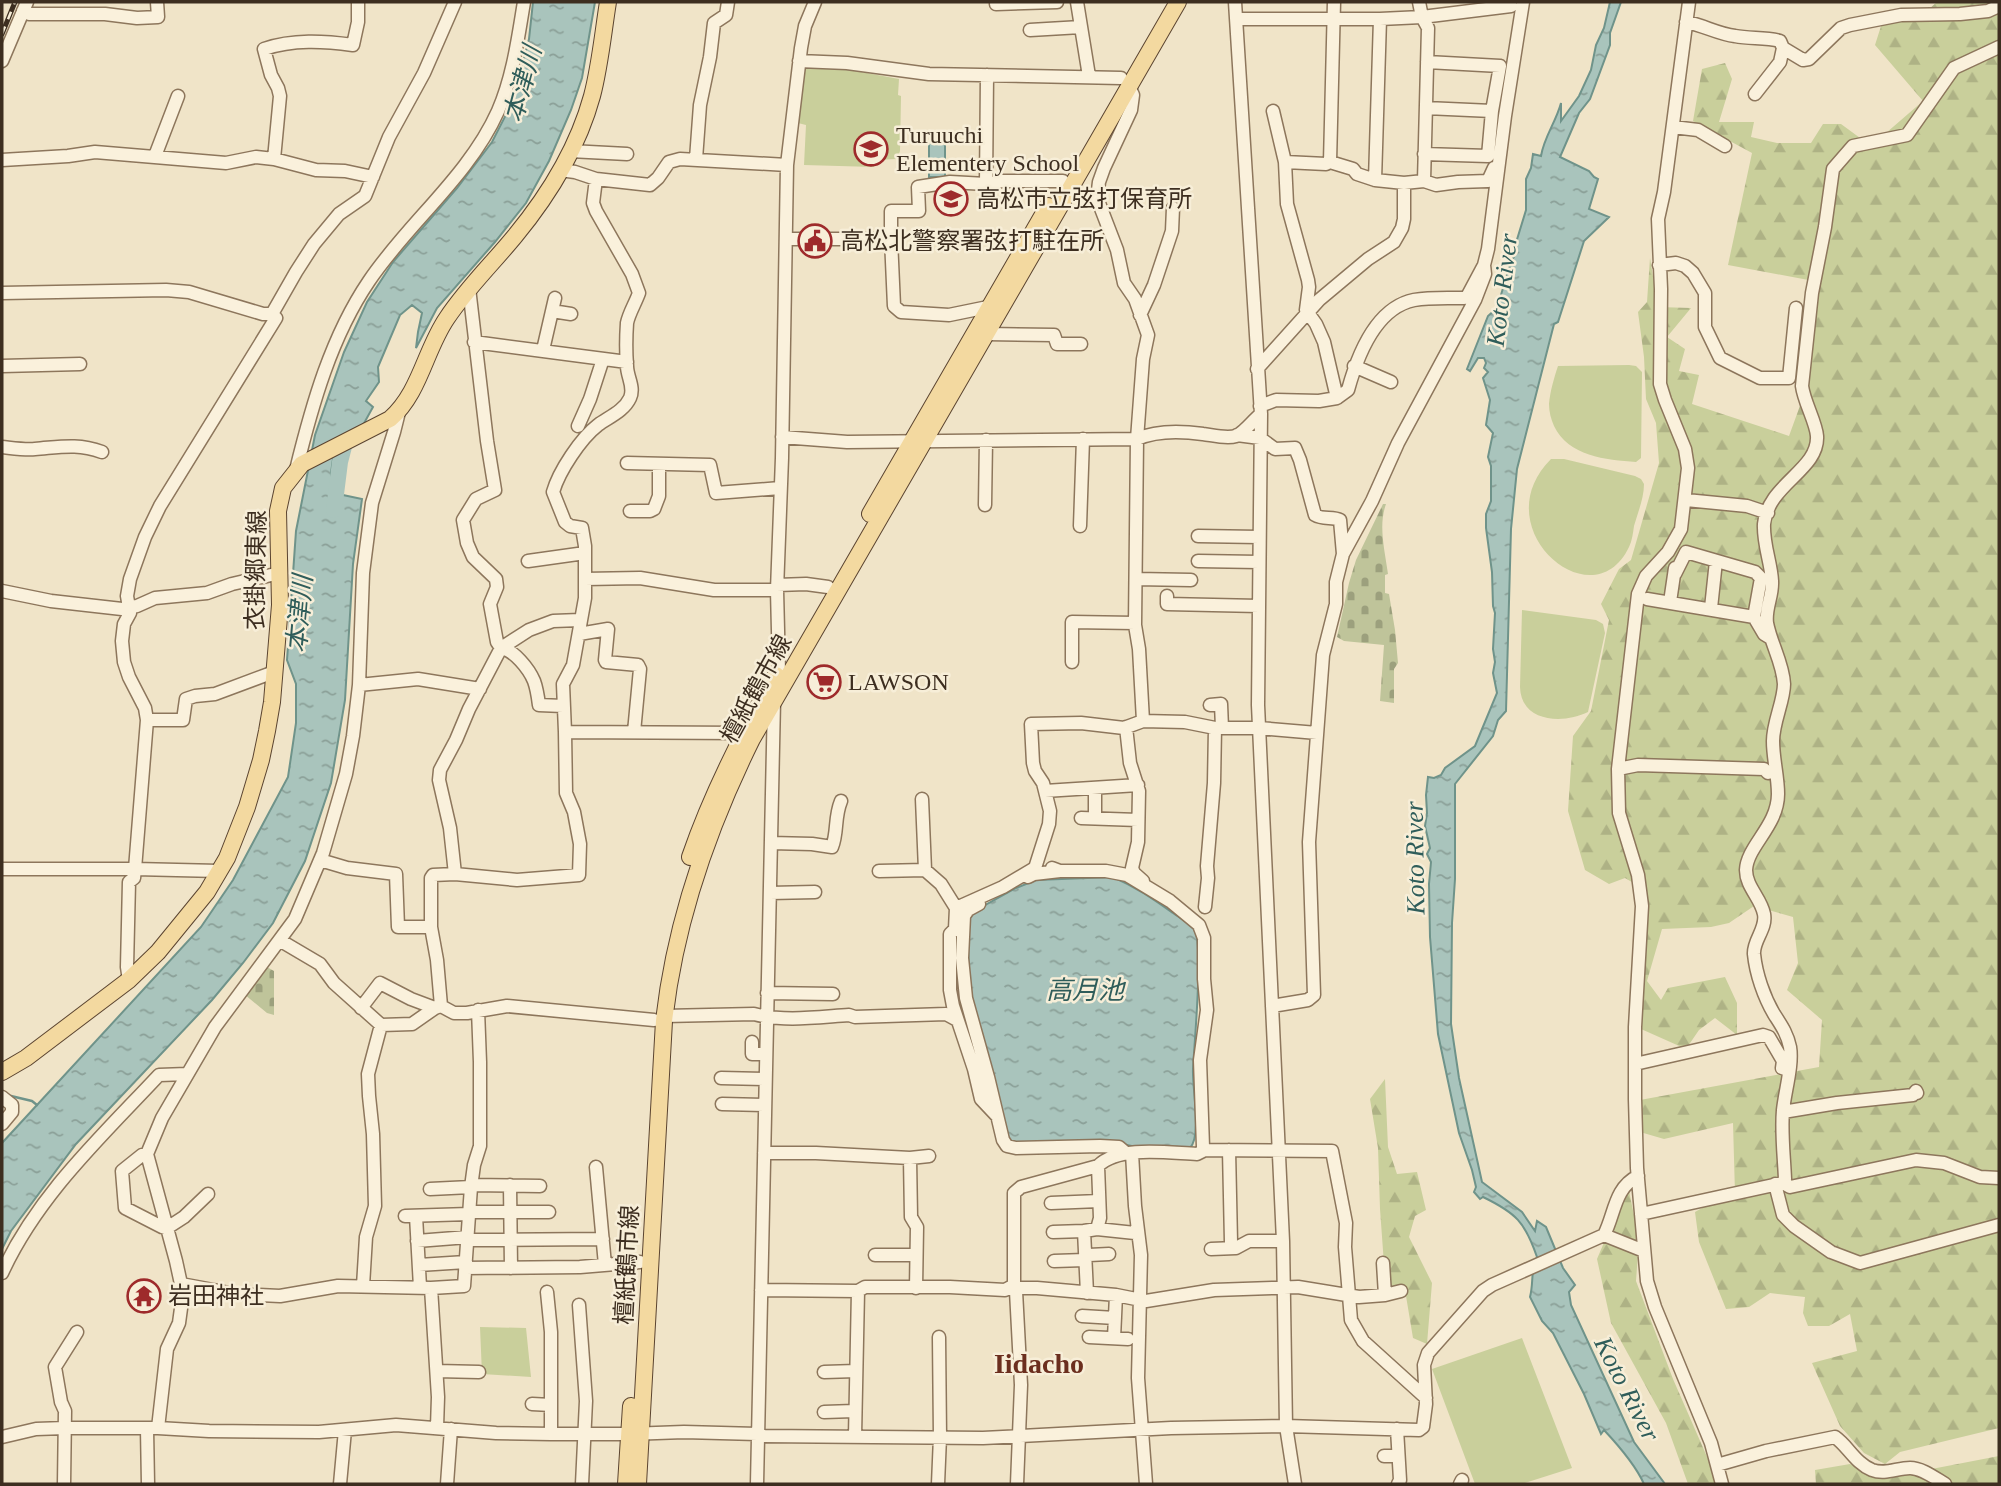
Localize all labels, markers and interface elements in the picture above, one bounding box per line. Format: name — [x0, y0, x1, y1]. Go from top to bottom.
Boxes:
water label: 本津川 — [499, 40, 548, 125]
place label: Turuuchi Elementery School — [896, 122, 1080, 176]
school or university icon: Turuuchi Elementery School — [852, 130, 890, 168]
school or university icon: 高松市立弦打保育所 — [932, 180, 970, 218]
place label: 高松市立弦打保育所 — [976, 186, 1192, 212]
public building icon: 高松北警察署弦打駐在所 — [796, 222, 834, 260]
place label: 高松北警察署弦打駐在所 — [840, 228, 1104, 254]
water label: Koto River — [1481, 231, 1523, 349]
street label: 衣掛郷東線 — [242, 510, 270, 630]
water label: 本津川 — [282, 571, 318, 654]
street label: 檀紙鶴市線 — [716, 630, 796, 748]
supermarket icon: LAWSON — [805, 663, 843, 701]
place label: LAWSON — [848, 669, 949, 695]
water label: Koto River — [1399, 800, 1431, 916]
water label: 高月池 — [1046, 976, 1127, 1005]
street label: 檀紙鶴市線 — [611, 1204, 643, 1326]
temple icon: 岩田神社 — [125, 1277, 163, 1315]
place label: 岩田神社 — [168, 1283, 264, 1309]
water label: Koto River — [1588, 1331, 1666, 1447]
district label: Iidacho — [994, 1348, 1084, 1379]

